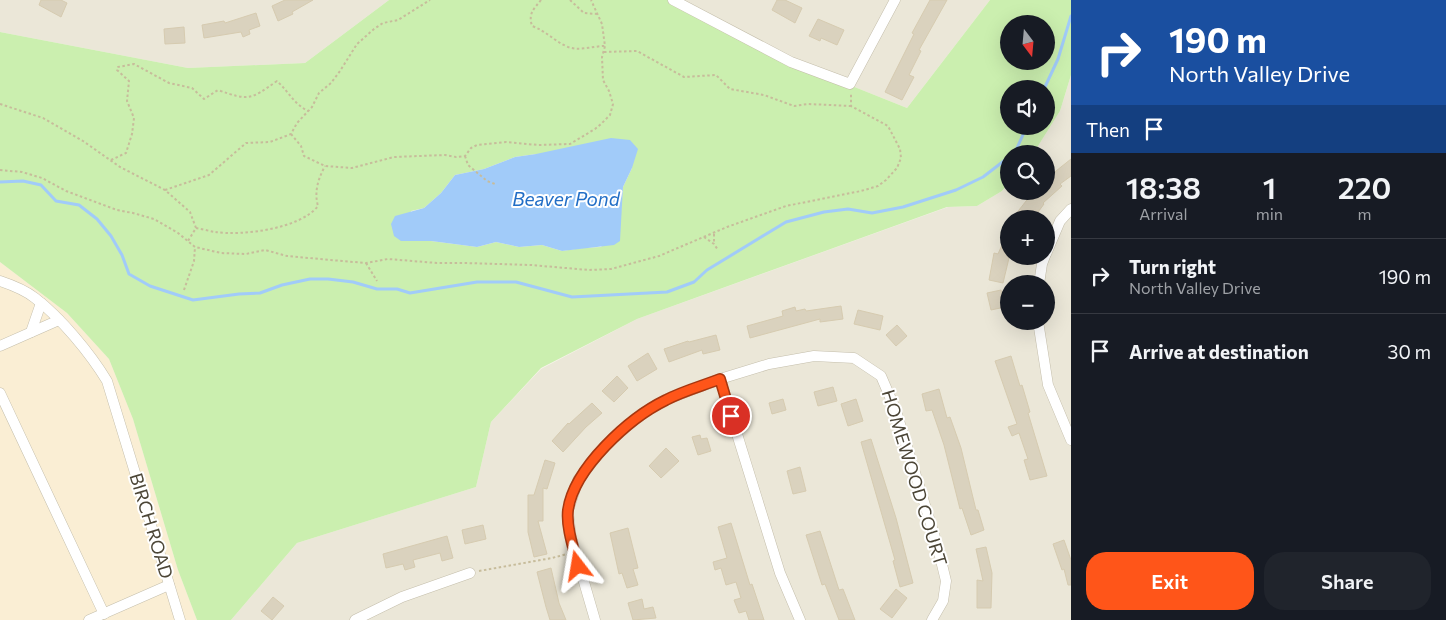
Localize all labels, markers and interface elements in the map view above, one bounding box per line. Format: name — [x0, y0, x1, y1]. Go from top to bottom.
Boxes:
north arrow — [1000, 15, 1055, 70]
map controls — [1000, 15, 1055, 330]
text: 190 m — [1169, 17, 1267, 60]
icon: right — [1086, 20, 1151, 85]
text: North Valley Drive — [1169, 60, 1350, 87]
button: sound — [1000, 80, 1055, 135]
icon: arrive — [1140, 115, 1168, 143]
text: Then — [1086, 118, 1130, 141]
button: search — [1000, 145, 1055, 200]
text: 18:38 — [1126, 168, 1201, 205]
text: 1 — [1263, 168, 1276, 205]
text: 220 — [1338, 168, 1391, 205]
water label: Beaver Pond — [512, 187, 621, 210]
text: Arrival — [1139, 204, 1188, 223]
text: min — [1256, 204, 1283, 223]
text: m — [1357, 204, 1371, 223]
button: + — [1000, 210, 1055, 265]
text: Turn right — [1129, 255, 1216, 278]
icon: right — [1086, 262, 1114, 290]
text: 190 m — [1379, 265, 1431, 288]
button: − — [1000, 275, 1055, 330]
text: North Valley Drive — [1129, 278, 1261, 297]
icon: arrive — [1086, 337, 1114, 365]
text: Arrive at destination — [1129, 340, 1309, 363]
text: 30 m — [1388, 340, 1431, 363]
street label: HOMEWOOD COURT — [878, 387, 952, 569]
pin — [710, 395, 752, 437]
icon: arrive — [717, 402, 745, 430]
street label: BIRCH ROAD — [125, 470, 178, 581]
position arrow — [551, 539, 603, 591]
button: Exit — [1086, 552, 1254, 610]
button: Share — [1264, 552, 1431, 610]

